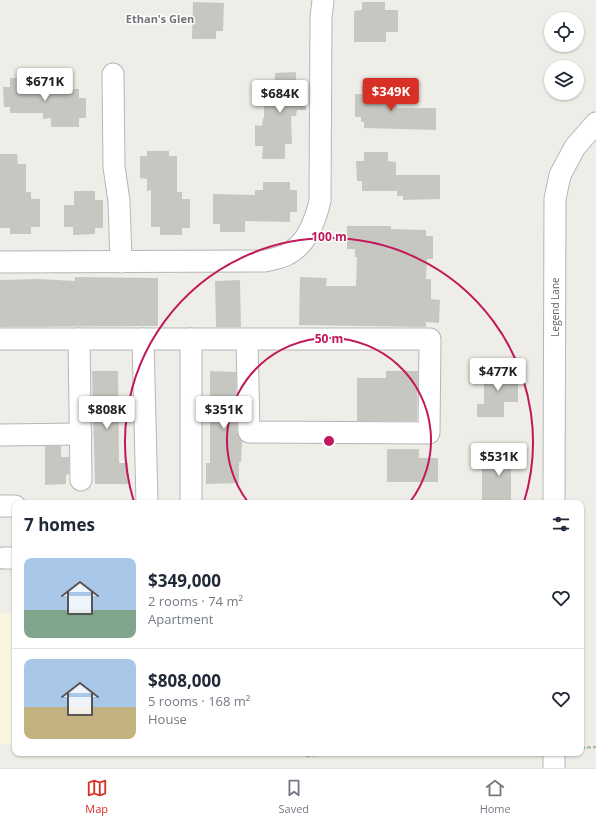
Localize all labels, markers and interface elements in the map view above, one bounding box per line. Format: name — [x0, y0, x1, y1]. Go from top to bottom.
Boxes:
district label: Ethan's Glen — [126, 11, 194, 26]
map controls — [544, 12, 584, 100]
button: locate — [544, 12, 584, 52]
button: layers — [544, 60, 584, 100]
pin: $671K — [17, 68, 73, 102]
text: $671K — [26, 72, 64, 90]
pin: $349K — [363, 78, 419, 112]
pin: $684K — [252, 80, 308, 114]
text: $349K — [372, 82, 410, 100]
text: $684K — [261, 84, 299, 102]
text: 100 m — [311, 228, 347, 245]
street label: Legend Lane — [548, 277, 562, 337]
text: 50 m — [315, 330, 343, 347]
pin: $477K — [470, 358, 526, 392]
text: $477K — [479, 362, 517, 380]
pin: $808K — [79, 396, 135, 430]
pin: $351K — [196, 396, 252, 430]
text: $808K — [88, 400, 126, 418]
text: $351K — [205, 400, 243, 418]
centre of rings — [322, 434, 336, 448]
pin: $531K — [471, 443, 527, 477]
text: $531K — [480, 447, 518, 465]
text: 7 homes — [24, 513, 95, 536]
icon: filters — [550, 513, 572, 535]
text: $349,000 — [148, 569, 221, 592]
icon: home — [56, 574, 104, 622]
icon: heart — [550, 587, 572, 609]
text: 2 rooms · 74 m² — [148, 592, 243, 610]
text: Apartment — [148, 610, 213, 628]
text: $808,000 — [148, 669, 221, 692]
icon: home — [56, 675, 104, 723]
icon: heart — [550, 688, 572, 710]
text: 5 rooms · 168 m² — [148, 692, 250, 710]
text: House — [148, 710, 187, 728]
tab: Map — [85, 777, 108, 816]
tab: Saved — [279, 777, 309, 816]
tab: Home — [480, 777, 511, 816]

